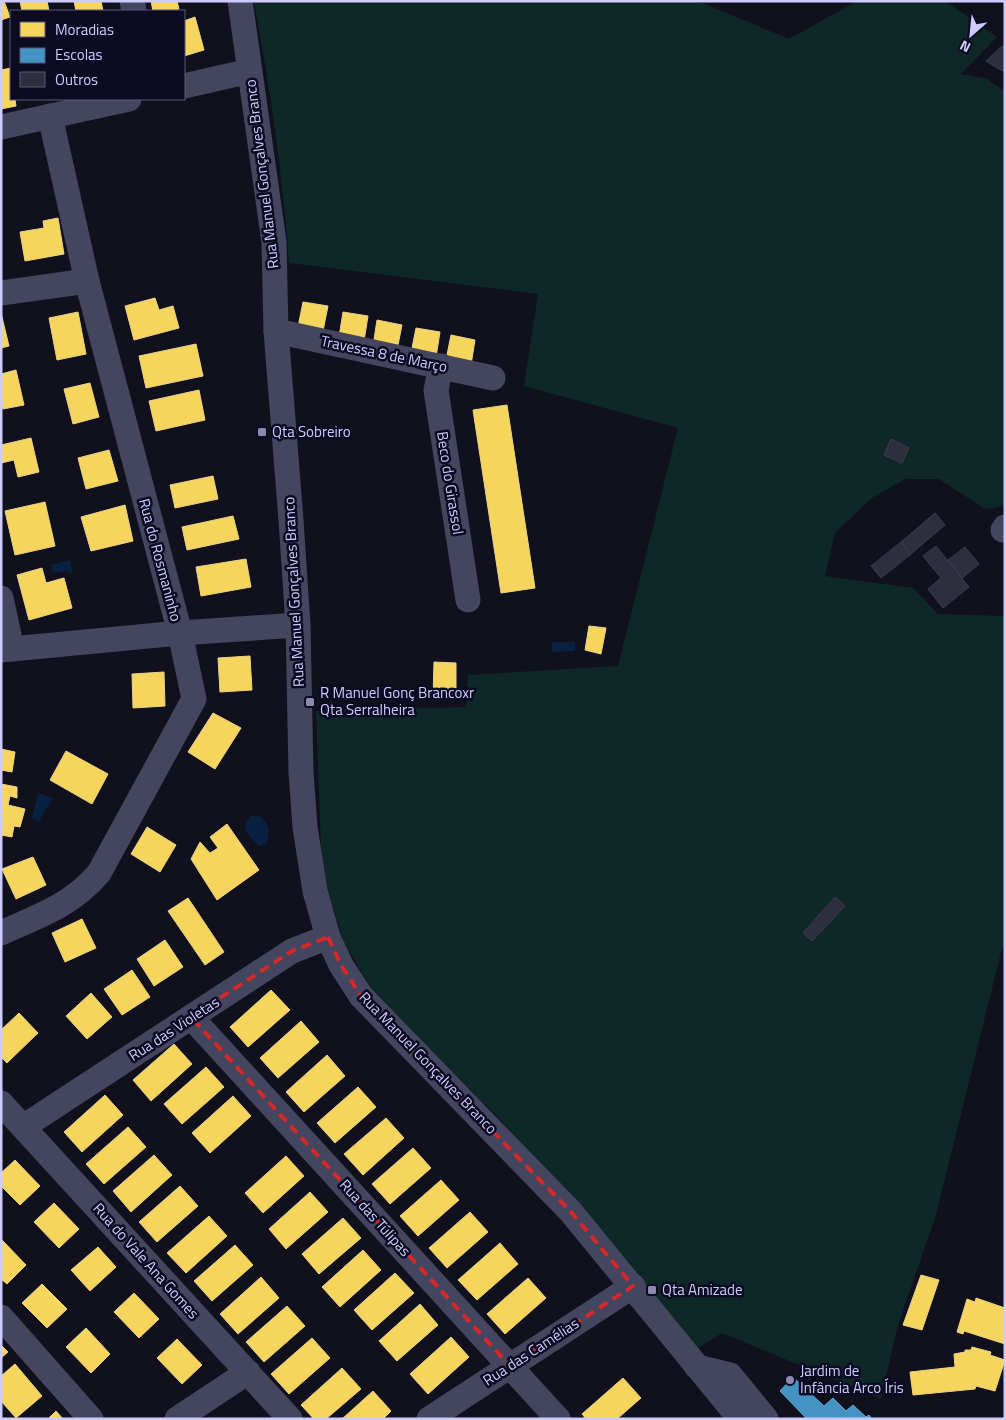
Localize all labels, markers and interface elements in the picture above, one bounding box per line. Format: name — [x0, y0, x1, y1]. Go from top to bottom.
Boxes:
legend — [10, 10, 185, 100]
north arrow — [946, 10, 996, 60]
text: Moradias — [55, 18, 114, 41]
text: N — [956, 35, 974, 59]
text: Escolas — [55, 43, 103, 66]
text: Outros — [55, 68, 98, 91]
street label: Rua Manuel Gonçalves Branco — [238, 78, 285, 270]
street label: Travessa 8 de Março — [319, 329, 450, 378]
place label: Qta Sobreiro — [272, 420, 351, 443]
marker: Qta Sobreiro — [256, 426, 268, 438]
street label: Beco do Girassol — [431, 430, 470, 536]
street label: Rua do Rosmaninho — [133, 496, 188, 624]
street label: Rua Manuel Gonçalves Branco — [277, 496, 310, 688]
place label: R Manuel Gonç Brancoxr Qta Serralheira — [320, 681, 474, 721]
marker: R Manuel Gonç Brancoxr Qta Serralheira — [304, 696, 316, 708]
street label: Rua Manuel Gonçalves Branco — [354, 986, 503, 1139]
street label: Rua das Violetas — [124, 990, 224, 1067]
street label: Rua das Túlipas — [334, 1174, 417, 1262]
street label: Rua do Vale Ana Gomes — [88, 1197, 205, 1324]
place label: Qta Amizade — [662, 1278, 743, 1301]
marker: Qta Amizade — [646, 1284, 658, 1296]
street label: Rua das Camélias — [478, 1312, 583, 1391]
place label: Jardim de Infância Arco Íris — [800, 1359, 904, 1399]
marker: Jardim de Infância Arco Íris — [784, 1374, 796, 1386]

